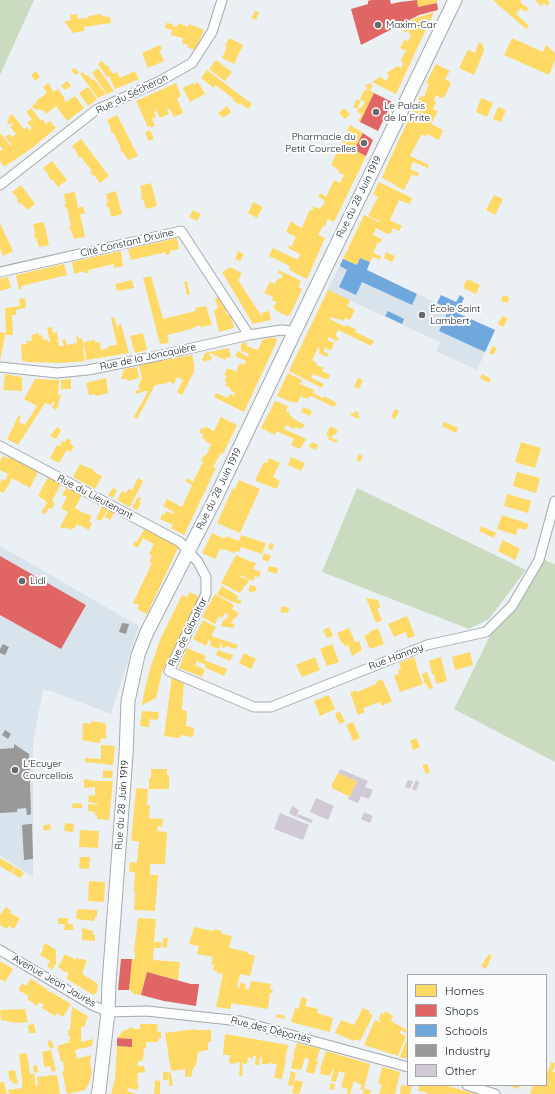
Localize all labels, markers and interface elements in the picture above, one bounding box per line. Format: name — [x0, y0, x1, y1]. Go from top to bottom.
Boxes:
place label: Maxim-Car — [386, 19, 437, 31]
marker: Maxim-Car — [373, 20, 383, 30]
street label: Rue du Sécheron — [94, 71, 170, 117]
place label: Le Palais de la Frite — [384, 100, 430, 124]
marker: Le Palais de la Frite — [371, 107, 381, 117]
place label: Pharmacie du Petit Courcelles — [285, 131, 356, 154]
marker: Pharmacie du Petit Courcelles — [359, 138, 369, 148]
street label: Rue du 28 Juin 1919 — [334, 154, 384, 240]
street label: Cité Constant Druine — [79, 226, 175, 260]
place label: École Saint Lambert — [430, 303, 480, 326]
marker: École Saint Lambert — [417, 310, 427, 320]
street label: Rue de la Joncquière — [99, 341, 197, 373]
street label: Rue du 28 Juin 1919 — [194, 446, 244, 532]
street label: Rue du Lieutenant — [55, 472, 135, 522]
place label: Lidl — [30, 575, 46, 587]
marker: Lidl — [17, 576, 27, 586]
street label: Rue de Gibraltar — [166, 595, 210, 669]
street label: Rue Hannoy — [367, 641, 425, 673]
place label: L'Ecuyer Courcellois — [23, 758, 73, 782]
street label: Rue du 28 Juin 1919 — [113, 760, 131, 850]
marker: L'Ecuyer Courcellois — [10, 765, 20, 775]
street label: Avenue Jean Jaurès — [10, 952, 98, 1010]
legend — [407, 974, 547, 1086]
text: Homes — [445, 983, 484, 998]
text: Shops — [445, 1003, 479, 1018]
street label: Rue des Déportés — [230, 1014, 312, 1046]
text: Schools — [445, 1023, 488, 1038]
text: Industry — [445, 1043, 490, 1058]
text: Other — [445, 1063, 476, 1078]

